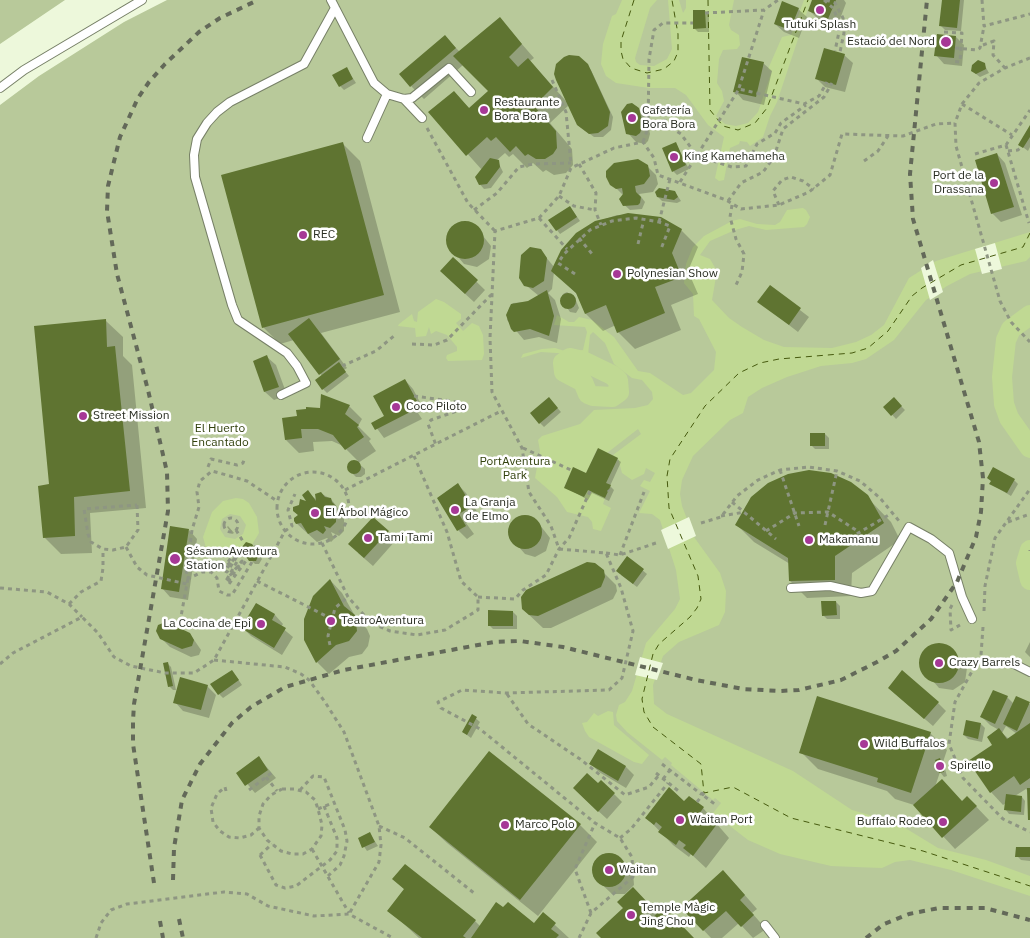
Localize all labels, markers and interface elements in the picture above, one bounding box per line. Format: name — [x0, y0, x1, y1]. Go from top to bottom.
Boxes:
marker: Tutuki Splash — [814, 4, 826, 16]
place label: Tutuki Splash — [784, 18, 856, 32]
place label: Estació del Nord — [847, 35, 935, 49]
marker: Estació del Nord — [939, 35, 953, 49]
place label: Restaurante Bora Bora — [494, 96, 560, 124]
marker: Restaurante Bora Bora — [478, 104, 490, 116]
place label: Cafetería Bora Bora — [642, 104, 695, 132]
marker: Cafetería Bora Bora — [626, 112, 638, 124]
place label: King Kamehameha — [684, 150, 785, 164]
marker: King Kamehameha — [668, 151, 680, 163]
place label: Port de la Drassana — [933, 169, 984, 197]
marker: Port de la Drassana — [988, 177, 1000, 189]
place label: REC — [313, 228, 335, 242]
marker: REC — [297, 229, 309, 241]
place label: Polynesian Show — [627, 267, 718, 281]
marker: Polynesian Show — [611, 268, 623, 280]
place label: Coco Piloto — [406, 400, 467, 414]
marker: Coco Piloto — [390, 401, 402, 413]
place label: Street Mission — [93, 409, 170, 423]
marker: Street Mission — [77, 410, 89, 422]
park label: El Huerto Encantado — [191, 422, 249, 450]
park label: PortAventura Park — [480, 455, 550, 483]
place label: La Granja de Elmo — [465, 496, 516, 524]
marker: La Granja de Elmo — [449, 504, 461, 516]
place label: El Árbol Mágico — [325, 506, 408, 520]
marker: El Árbol Mágico — [309, 507, 321, 519]
place label: Tami Tami — [378, 531, 433, 545]
marker: Tami Tami — [362, 532, 374, 544]
place label: Makamanu — [819, 533, 878, 547]
marker: Makamanu — [803, 534, 815, 546]
place label: SésamoAventura Station — [186, 545, 277, 573]
marker: SésamoAventura Station — [168, 552, 182, 566]
place label: TeatroAventura — [341, 614, 424, 628]
marker: TeatroAventura — [325, 615, 337, 627]
place label: La Cocina de Epi — [163, 617, 251, 631]
marker: La Cocina de Epi — [255, 618, 267, 630]
place label: Crazy Barrels — [949, 656, 1020, 670]
marker: Crazy Barrels — [933, 657, 945, 669]
place label: Wild Buffalos — [874, 737, 945, 751]
marker: Wild Buffalos — [858, 738, 870, 750]
place label: Spirello — [950, 759, 991, 773]
marker: Spirello — [934, 760, 946, 772]
place label: Waitan Port — [690, 813, 753, 827]
marker: Waitan Port — [674, 814, 686, 826]
place label: Buffalo Rodeo — [857, 815, 933, 829]
marker: Buffalo Rodeo — [937, 816, 949, 828]
place label: Marco Polo — [515, 818, 575, 832]
marker: Marco Polo — [499, 819, 511, 831]
place label: Waitan — [619, 863, 656, 877]
marker: Waitan — [603, 864, 615, 876]
place label: Temple Màgic Jing Chou — [641, 901, 715, 929]
marker: Temple Màgic Jing Chou — [625, 909, 637, 921]

